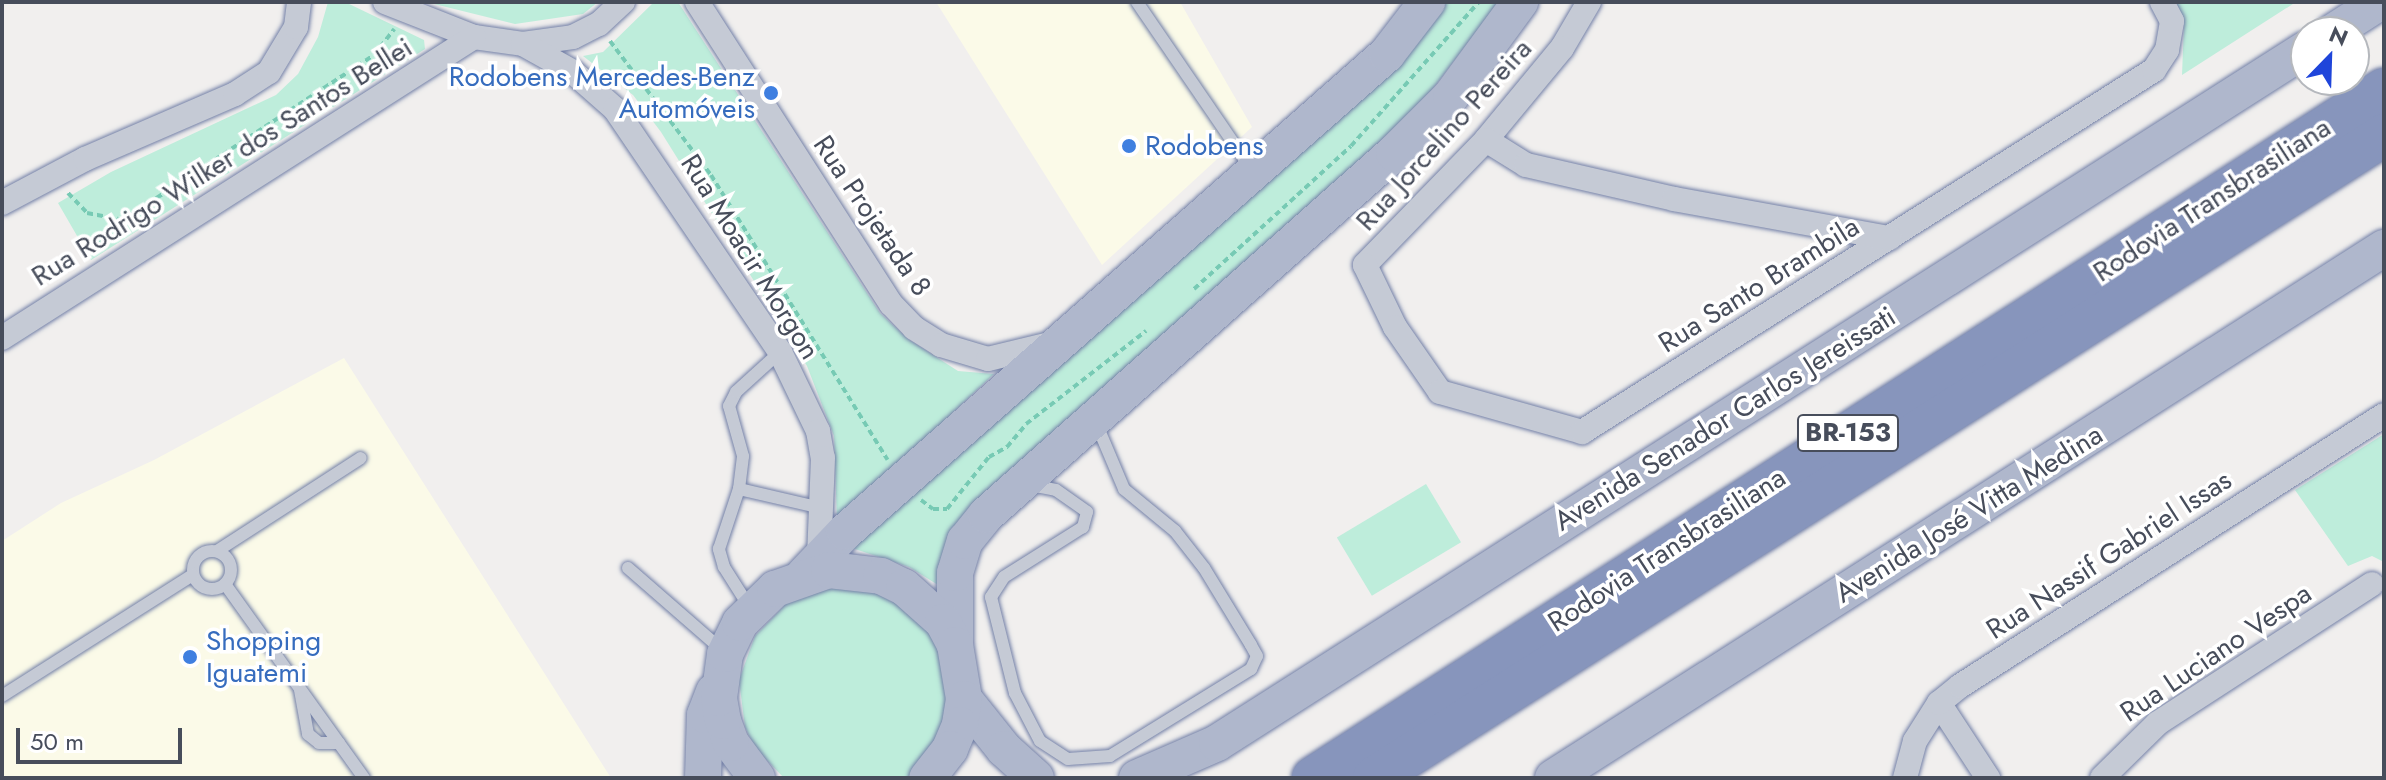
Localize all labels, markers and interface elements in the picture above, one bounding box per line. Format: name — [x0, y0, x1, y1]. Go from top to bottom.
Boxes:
north arrow — [2290, 16, 2370, 96]
text: N — [2324, 18, 2353, 54]
street label: Rua Rodrigo Wilker dos Santos Bellei — [26, 31, 418, 293]
street label: Rua Jorcelino Pereira — [1349, 32, 1539, 238]
place label: Rodobens Mercedes-Benz Automóveis — [449, 60, 755, 126]
marker: Rodobens Mercedes-Benz Automóveis — [762, 84, 780, 102]
street label: Rodovia Transbrasiliana — [2087, 111, 2337, 289]
street label: Rua Projetada 8 — [806, 129, 938, 303]
place label: Rodobens — [1145, 129, 1264, 163]
marker: Rodobens — [1120, 137, 1138, 155]
street label: Rua Moacir Morgon — [673, 148, 827, 366]
street label: Rua Santo Brambila — [1653, 210, 1865, 360]
street label: Avenida Senador Carlos Jereissati — [1548, 300, 1902, 538]
road number: BR-153 — [1796, 411, 1900, 455]
street label: Avenida José Vitta Medina — [1829, 418, 2109, 610]
street label: Rodovia Transbrasiliana — [1542, 461, 1792, 639]
street label: Rua Nassif Gabriel Issas — [1980, 463, 2238, 647]
street label: Rua Luciano Vespa — [2114, 577, 2318, 729]
place label: Shopping Iguatemi — [206, 624, 321, 690]
marker: Shopping Iguatemi — [181, 648, 199, 666]
scale bar — [20, 712, 186, 762]
text: 50 m — [30, 724, 84, 759]

